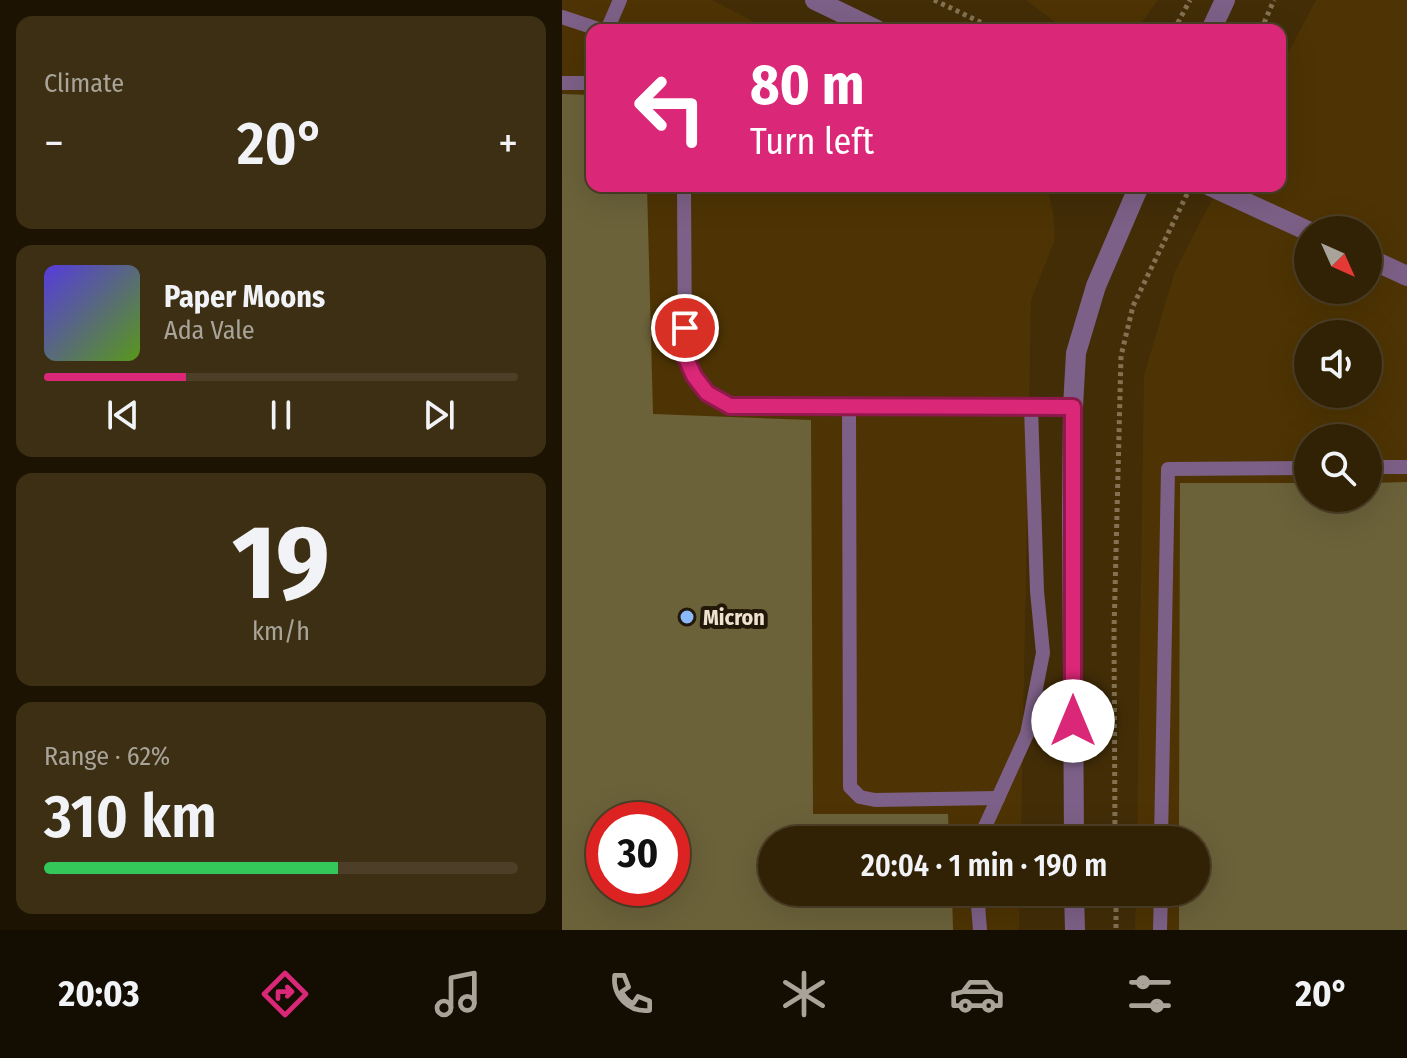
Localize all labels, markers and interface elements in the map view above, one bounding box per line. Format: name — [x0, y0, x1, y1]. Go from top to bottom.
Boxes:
text: 80 m — [750, 52, 865, 119]
icon: left — [618, 56, 722, 160]
text: Climate — [44, 68, 124, 99]
text: 20° — [237, 108, 325, 180]
text: − — [44, 117, 64, 170]
text: + — [498, 117, 518, 170]
text: Turn left — [750, 120, 874, 164]
north arrow — [1294, 216, 1382, 304]
map controls — [1294, 216, 1382, 512]
text: Paper Moons — [164, 279, 325, 315]
pin — [651, 294, 719, 362]
icon: arrive — [663, 306, 707, 350]
text: Ada Vale — [164, 315, 255, 346]
button: sound — [1294, 320, 1382, 408]
icon: previous — [101, 393, 145, 437]
icon: pause — [259, 393, 303, 437]
icon: next — [417, 393, 461, 437]
button: search — [1294, 424, 1382, 512]
text: 19 — [232, 501, 330, 626]
place label: Micron — [703, 604, 765, 631]
marker: Micron — [678, 608, 696, 626]
text: km/h — [252, 616, 310, 647]
position arrow — [1031, 679, 1115, 763]
text: Range · 62% — [44, 741, 170, 772]
text: 310 km — [44, 781, 217, 853]
speed limit sign: 30 — [586, 802, 690, 906]
text: 20:04 · 1 min · 190 m — [861, 848, 1107, 884]
icon: directions — [257, 966, 313, 1022]
icon: music — [430, 966, 486, 1022]
icon: phone — [603, 966, 659, 1022]
icon: climate — [776, 966, 832, 1022]
icon: car — [949, 966, 1005, 1022]
icon: filters — [1122, 966, 1178, 1022]
text: 20:03 — [59, 972, 139, 1016]
text: 20° — [1295, 972, 1348, 1016]

